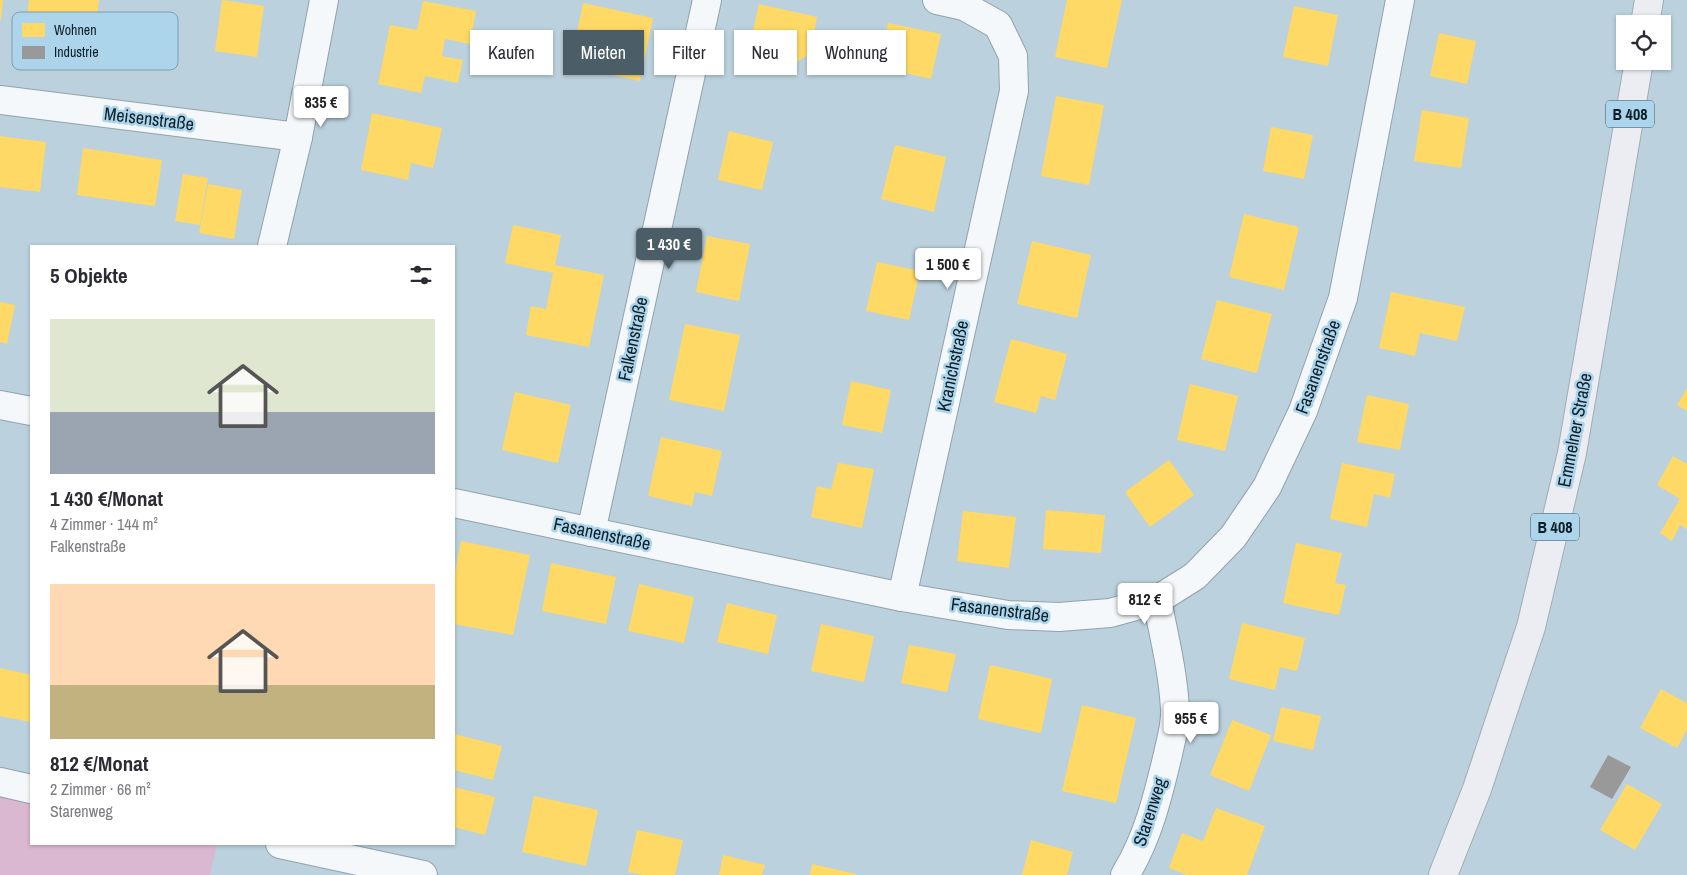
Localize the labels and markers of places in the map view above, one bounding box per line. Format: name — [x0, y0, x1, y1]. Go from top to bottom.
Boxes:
pin: 835 € — [286, 86, 356, 128]
pin: 1 430 € — [623, 228, 715, 270]
pin: 1 500 € — [902, 248, 994, 290]
pin: 812 € — [1110, 582, 1180, 625]
pin: 955 € — [1156, 702, 1226, 744]

